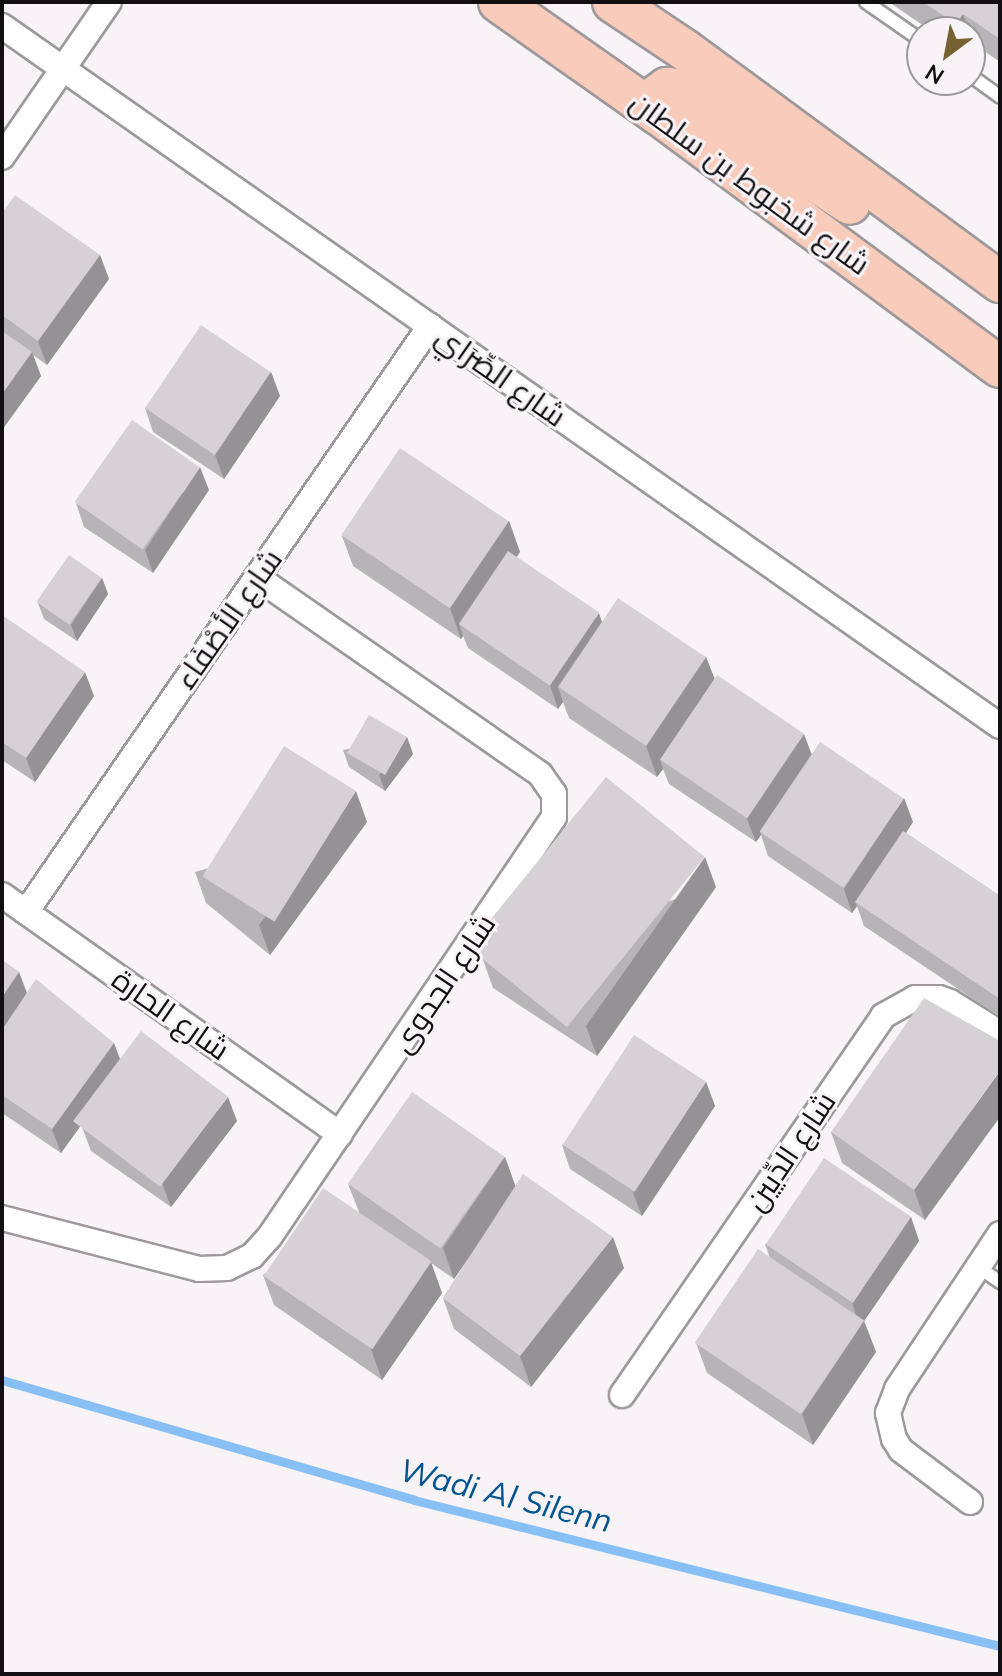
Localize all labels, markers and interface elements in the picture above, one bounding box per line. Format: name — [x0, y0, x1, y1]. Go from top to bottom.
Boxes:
north arrow — [906, 16, 986, 96]
text: N — [920, 58, 949, 91]
street label: شارع شخبوط بن سلطان — [623, 84, 877, 282]
street label: شارع الصِّرَاي — [429, 318, 573, 434]
street label: شارع الأَصْفَاء — [167, 542, 289, 696]
street label: شارع الجدوى — [383, 907, 503, 1059]
street label: شارع الحارة — [106, 961, 236, 1067]
street label: شارع الدِّيين — [737, 1085, 843, 1217]
water label: Wadi Al Silenn — [396, 1450, 616, 1540]

